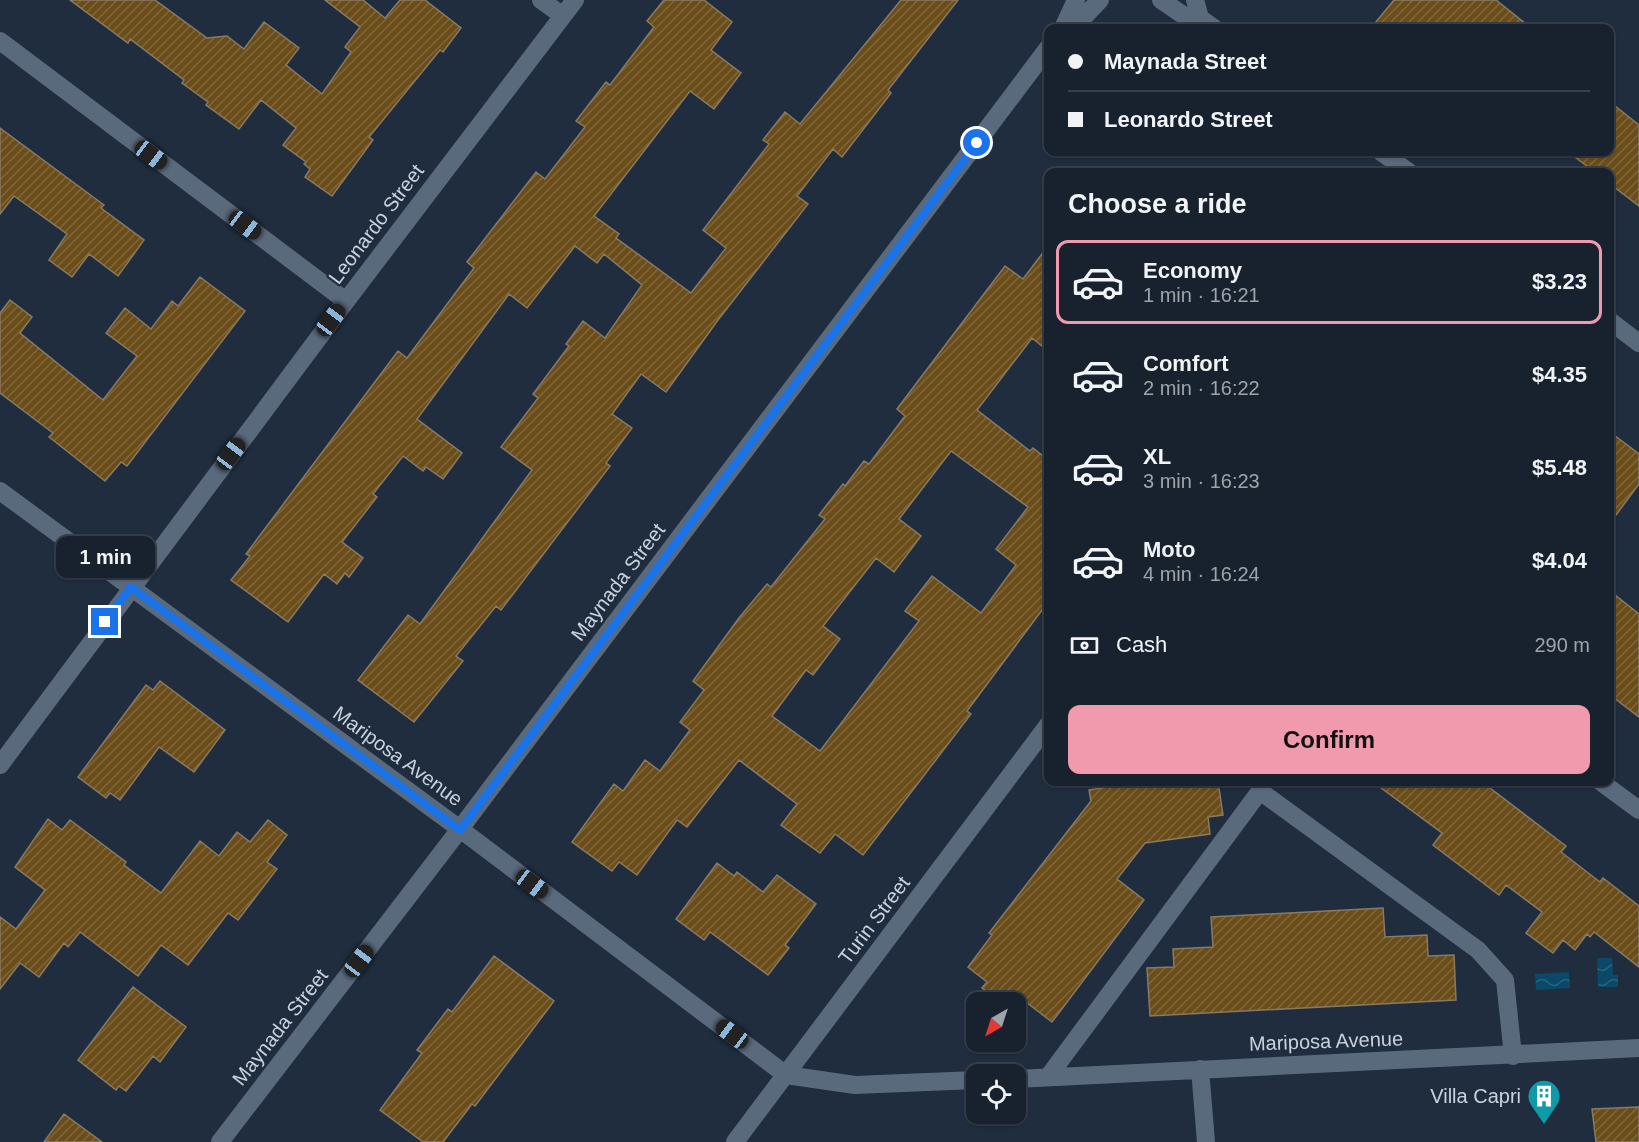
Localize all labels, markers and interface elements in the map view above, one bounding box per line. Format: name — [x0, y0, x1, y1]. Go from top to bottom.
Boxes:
text: Maynada Street — [1104, 49, 1267, 74]
text: Leonardo Street — [1104, 107, 1273, 132]
route start — [963, 129, 990, 156]
car — [131, 137, 171, 173]
street label: Leonardo Street — [324, 160, 428, 288]
text: Choose a ride — [1068, 189, 1247, 219]
car — [225, 207, 265, 243]
icon: car — [1071, 255, 1125, 309]
text: Economy — [1143, 258, 1242, 283]
text: $3.23 — [1532, 269, 1587, 294]
text: 1 min · 16:21 — [1143, 284, 1260, 306]
car — [313, 300, 349, 340]
icon: car — [1071, 348, 1125, 402]
text: Comfort — [1143, 351, 1229, 376]
text: $4.35 — [1532, 362, 1587, 387]
text: 2 min · 16:22 — [1143, 377, 1260, 399]
car — [213, 434, 249, 474]
icon: car — [1071, 441, 1125, 495]
text: XL — [1143, 444, 1171, 469]
text: $5.48 — [1532, 455, 1587, 480]
text: 3 min · 16:23 — [1143, 470, 1260, 492]
street label: Maynada Street — [567, 519, 670, 645]
icon: car — [1071, 534, 1125, 588]
callout: 1 min — [56, 535, 154, 577]
text: Moto — [1143, 537, 1196, 562]
text: 1 min — [79, 546, 132, 568]
text: $4.04 — [1532, 548, 1587, 573]
text: 4 min · 16:24 — [1143, 563, 1260, 585]
route end — [91, 608, 118, 635]
icon: cash — [1068, 629, 1101, 662]
text: Cash — [1116, 632, 1167, 657]
text: 290 m — [1534, 634, 1590, 656]
street label: Mariposa Avenue — [329, 702, 467, 810]
button: Confirm — [1068, 705, 1590, 774]
car — [512, 866, 552, 902]
street label: Turin Street — [834, 872, 914, 968]
car — [341, 941, 377, 981]
street label: Maynada Street — [228, 964, 332, 1089]
north arrow — [966, 992, 1026, 1052]
map controls — [966, 992, 1026, 1124]
car — [712, 1016, 752, 1052]
street label: Mariposa Avenue — [1249, 1027, 1403, 1055]
button: locate — [966, 1064, 1026, 1124]
building icon: Villa Capri — [1526, 1078, 1562, 1125]
place label: Villa Capri — [1430, 1085, 1521, 1107]

